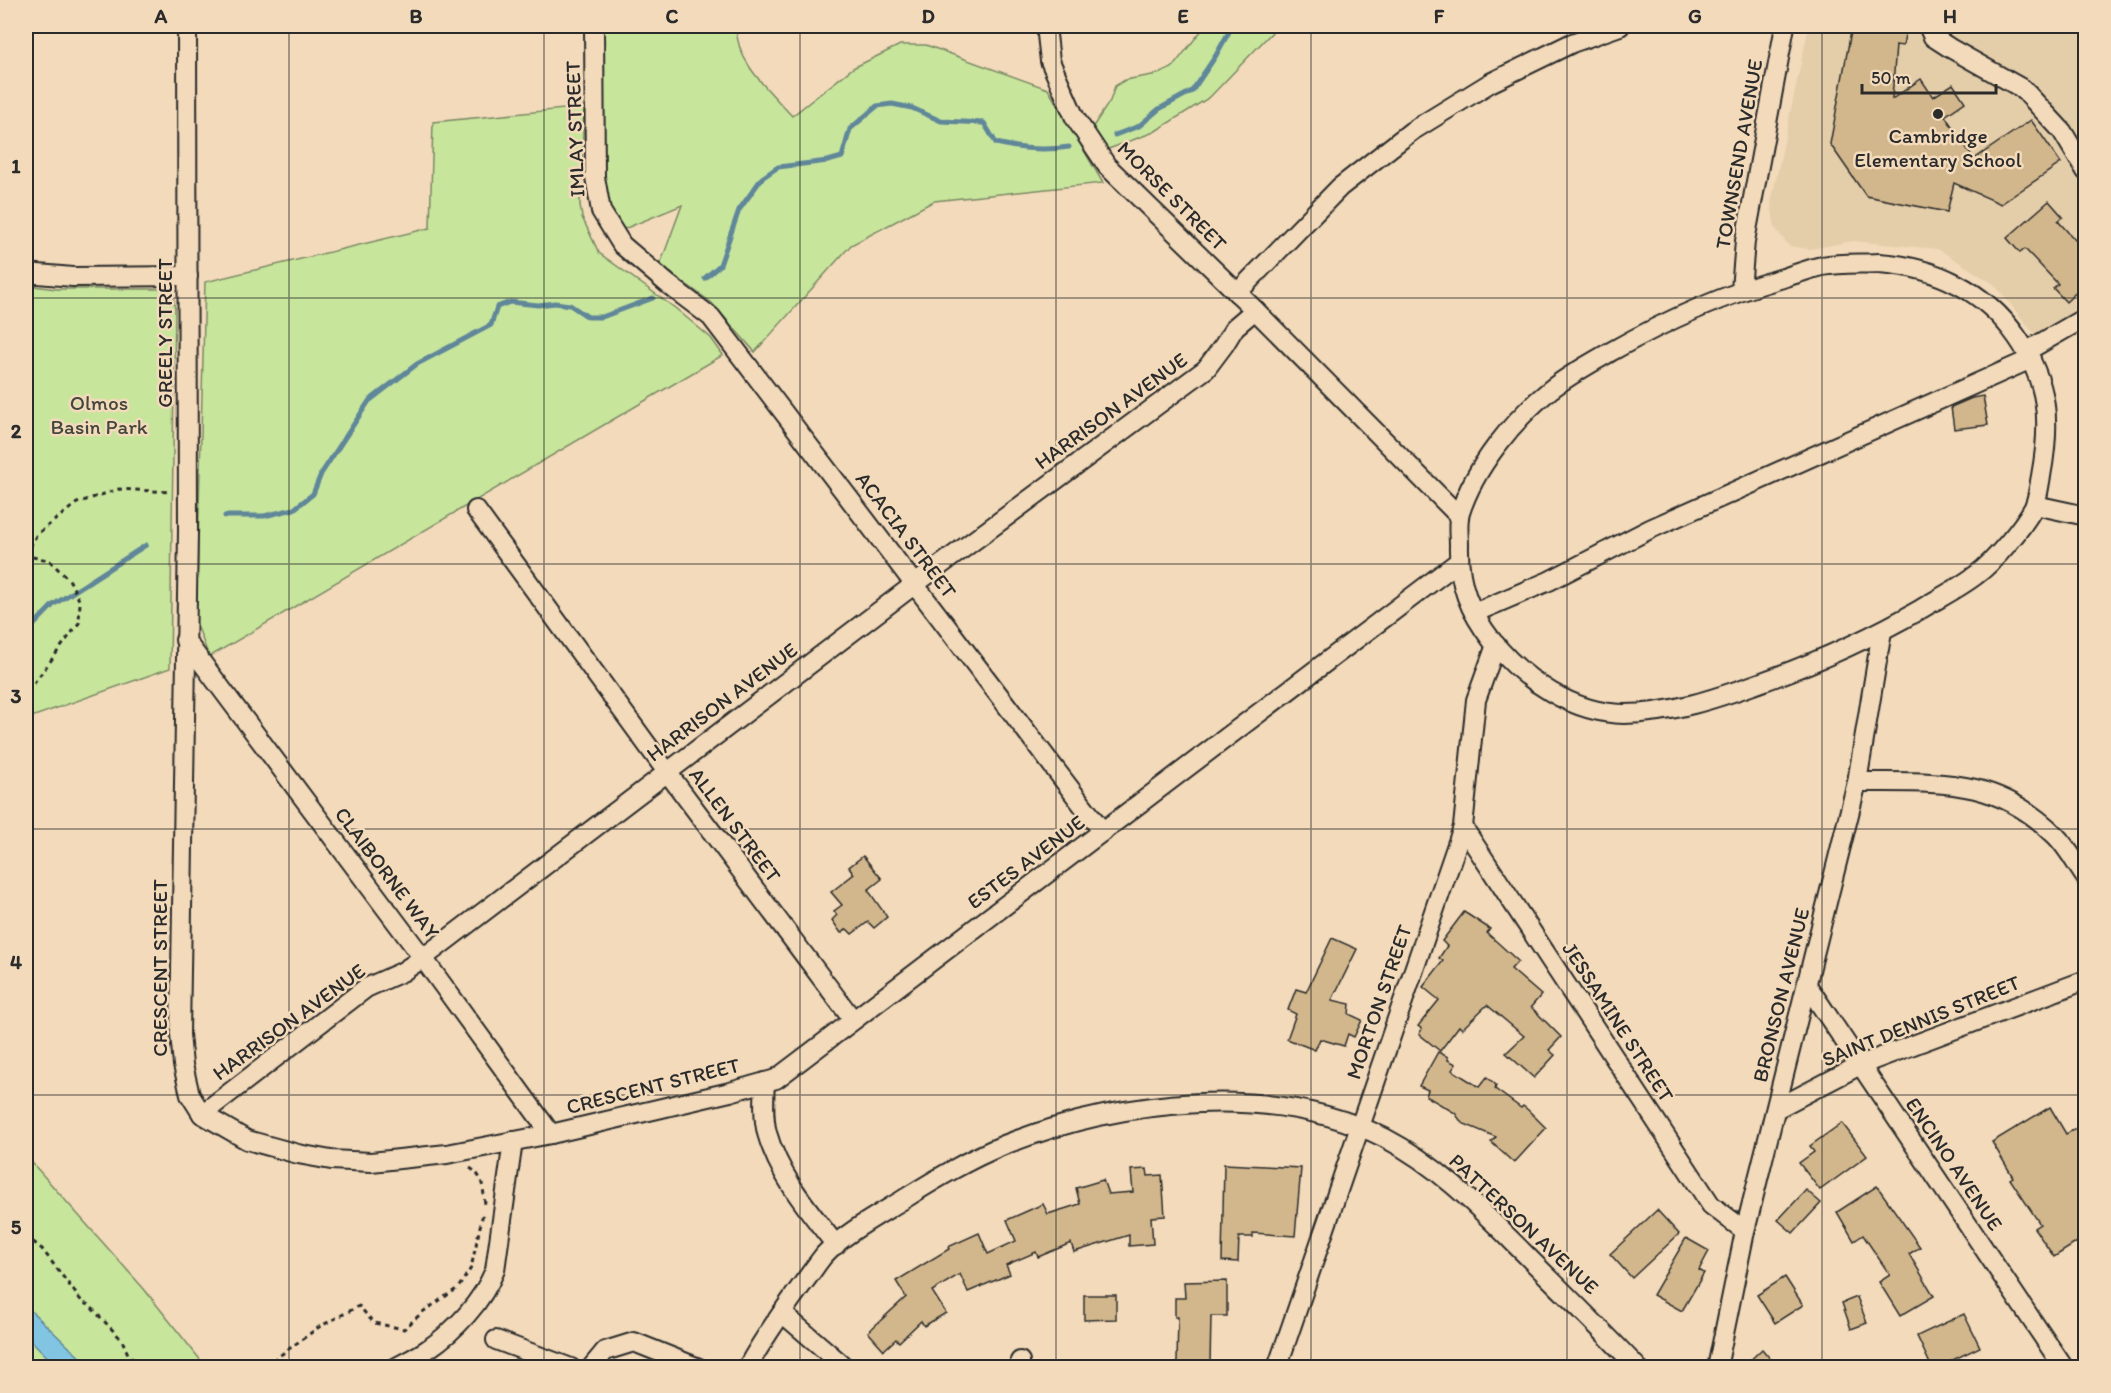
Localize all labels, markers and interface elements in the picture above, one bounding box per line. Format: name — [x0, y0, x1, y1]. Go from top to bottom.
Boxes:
text: A — [154, 4, 168, 28]
text: B — [410, 4, 423, 28]
text: C — [666, 4, 679, 28]
text: D — [921, 4, 935, 28]
text: E — [1177, 4, 1189, 28]
text: F — [1434, 4, 1445, 28]
text: G — [1688, 4, 1702, 28]
text: H — [1943, 4, 1957, 28]
street label: TOWNSEND AVENUE — [1709, 57, 1768, 251]
scale bar — [1862, 57, 1996, 95]
street label: IMLAY STREET — [560, 60, 589, 198]
text: 50 m — [1871, 67, 1911, 89]
marker: Cambridge Elementary School — [1931, 107, 1945, 121]
place label: Cambridge Elementary School — [1854, 123, 2022, 172]
street label: MORSE STREET — [1112, 136, 1232, 256]
text: 1 — [11, 154, 21, 178]
street label: GREELY STREET — [152, 258, 177, 408]
street label: HARRISON AVENUE — [1030, 347, 1192, 474]
park label: Olmos Basin Park — [50, 390, 148, 439]
text: 2 — [11, 419, 22, 443]
street label: ACACIA STREET — [851, 467, 962, 603]
street label: HARRISON AVENUE — [641, 637, 802, 767]
text: 3 — [11, 684, 22, 708]
street label: ALLEN STREET — [684, 763, 787, 887]
street label: CLAIBORNE WAY — [330, 802, 445, 944]
street label: ESTES AVENUE — [962, 809, 1089, 914]
street label: CRESCENT STREET — [147, 879, 172, 1057]
street label: BRONSON AVENUE — [1747, 905, 1814, 1085]
street label: MORTON STREET — [1340, 921, 1417, 1082]
street label: JESSAMINE STREET — [1557, 937, 1680, 1107]
text: 4 — [10, 950, 22, 974]
street label: HARRISON AVENUE — [208, 958, 370, 1085]
street label: SAINT DENNIS STREET — [1818, 969, 2024, 1072]
street label: CRESCENT STREET — [564, 1052, 742, 1119]
street label: ENCINO AVENUE — [1901, 1092, 2008, 1235]
street label: PATTERSON AVENUE — [1444, 1148, 1604, 1299]
text: 5 — [11, 1215, 22, 1239]

